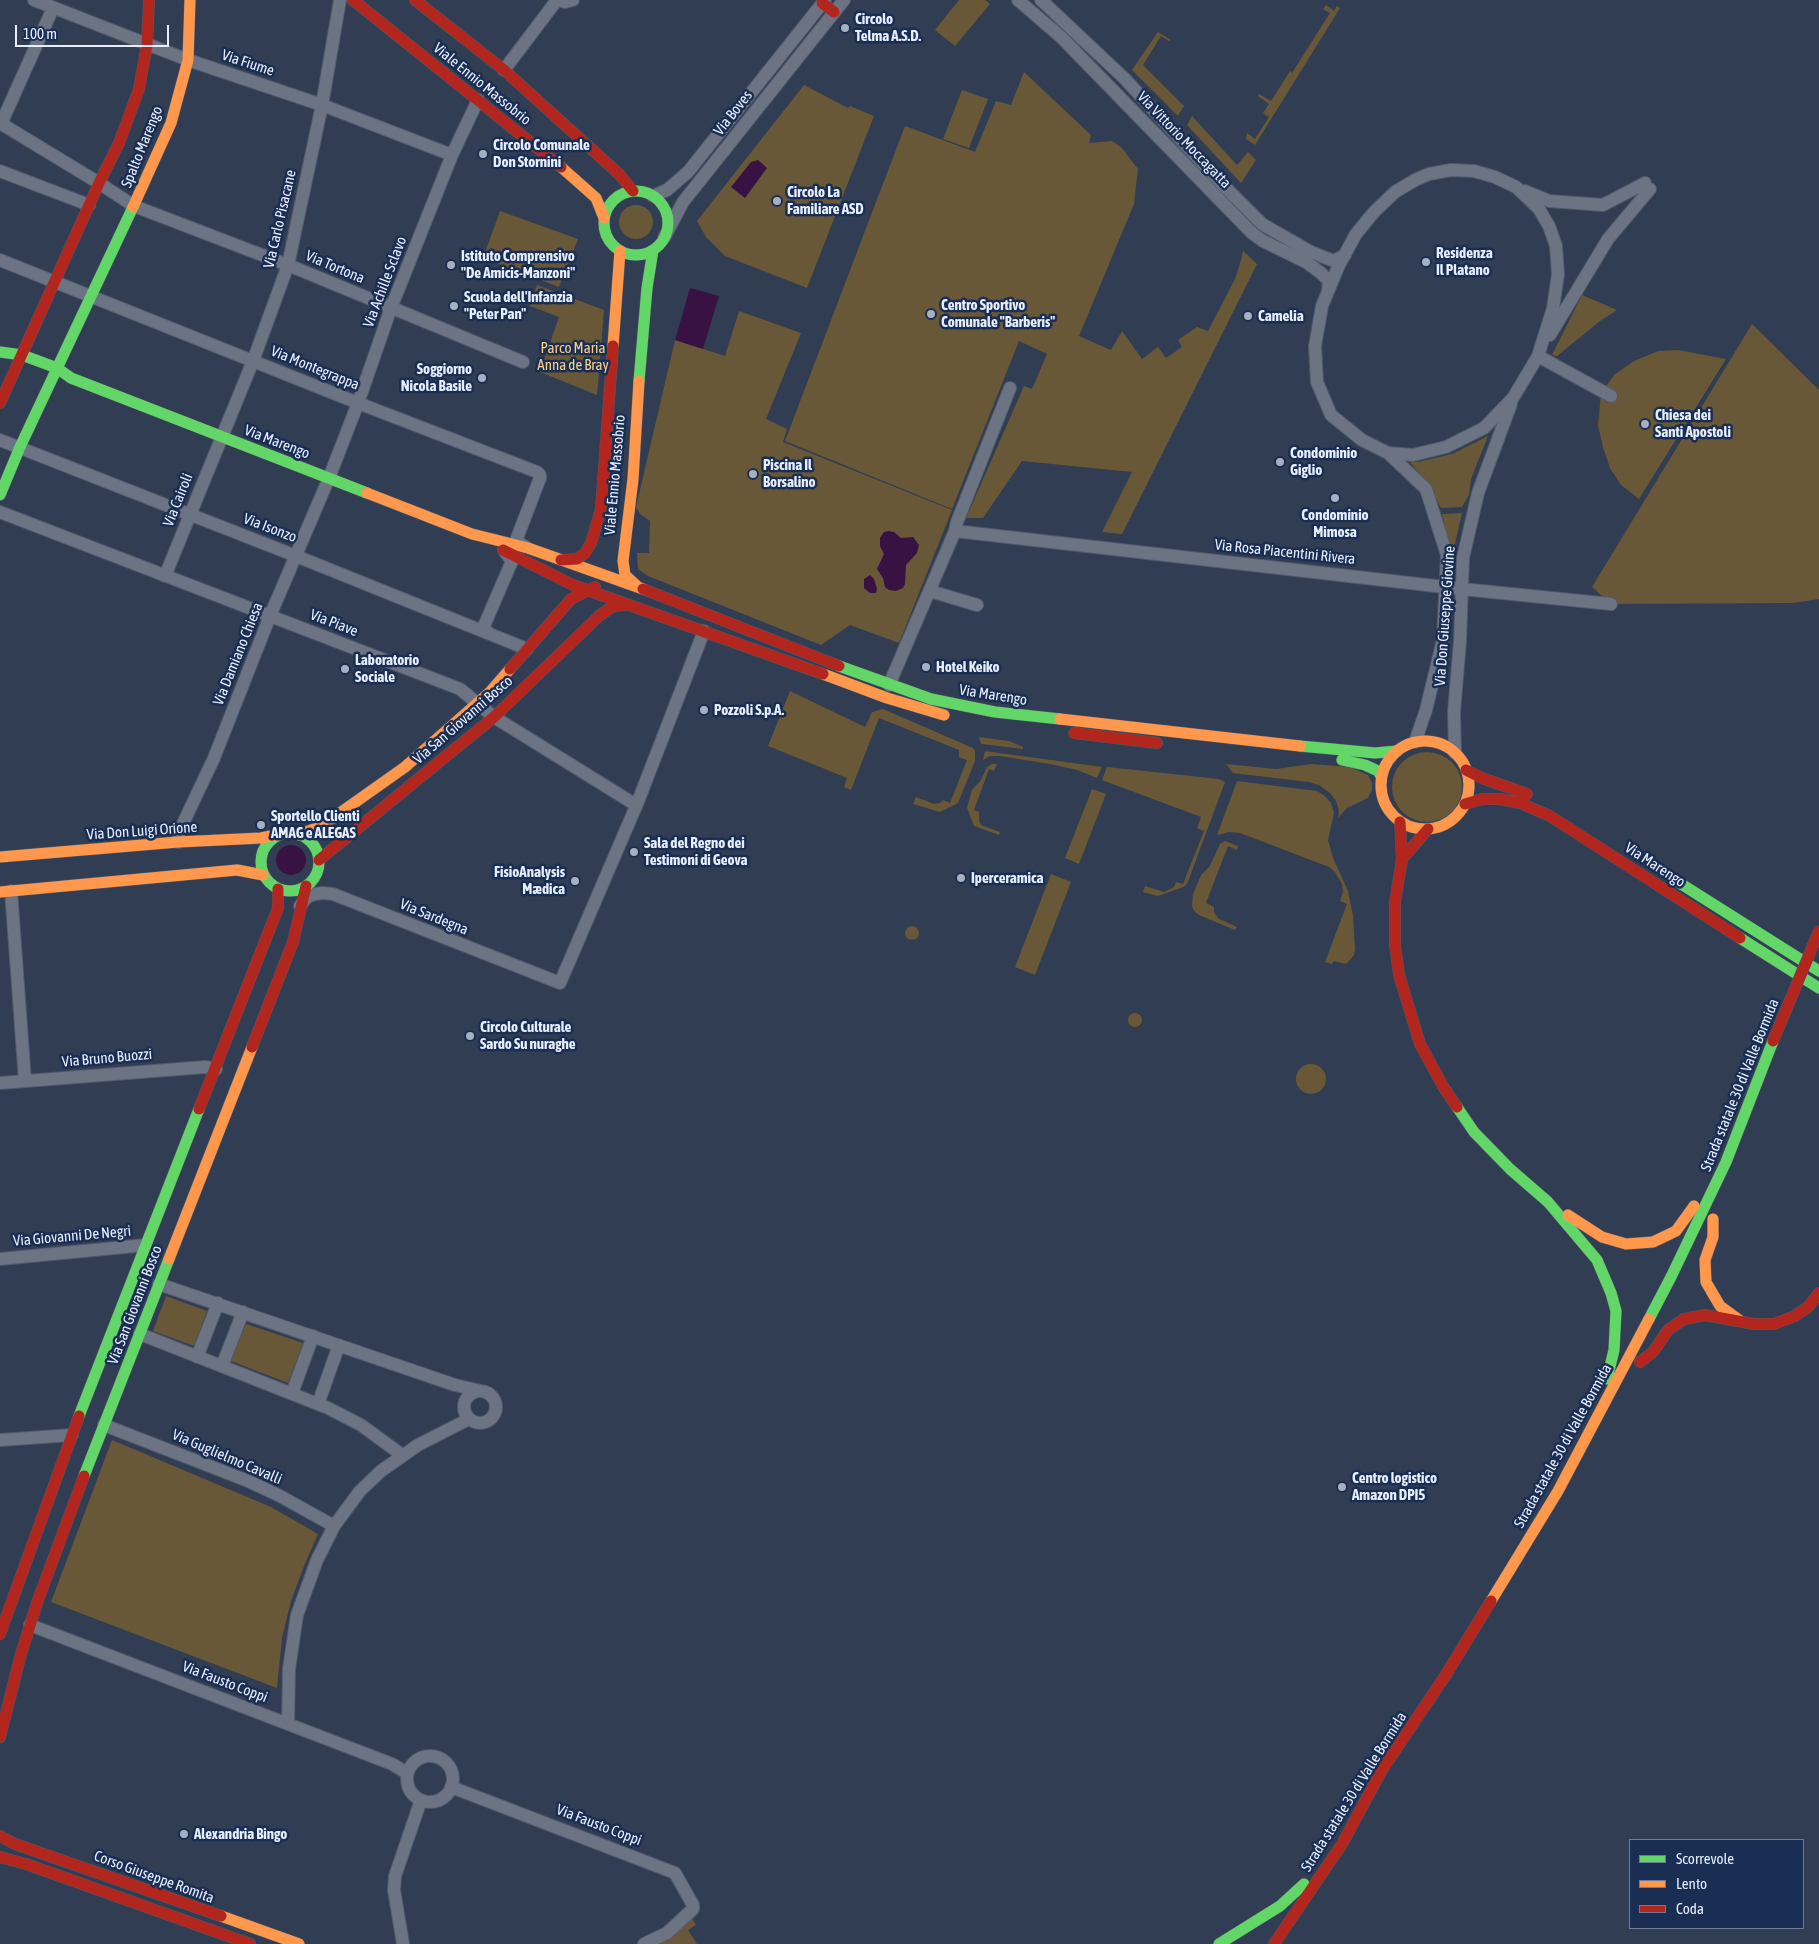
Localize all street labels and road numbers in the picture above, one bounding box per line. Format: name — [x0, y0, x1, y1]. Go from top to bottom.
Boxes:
street label: Viale Ennio Massobrio — [429, 39, 535, 129]
street label: Via Fiume — [219, 46, 277, 80]
street label: Via Boves — [710, 87, 756, 139]
street label: Via Vittorio Moccagatta — [1133, 88, 1235, 192]
street label: Spalto Marengo — [117, 104, 167, 190]
street label: Via Carlo Pisacane — [260, 168, 300, 270]
street label: Via Achille Sclavo — [359, 234, 411, 330]
street label: Via Tortona — [303, 247, 367, 287]
street label: Via Montegrappa — [268, 342, 362, 394]
street label: Viale Ennio Massobrio — [601, 414, 629, 536]
street label: Via Marengo — [242, 421, 312, 463]
street label: Via Cairoli — [159, 471, 197, 529]
street label: Via Isonzo — [241, 510, 299, 546]
street label: Via Rosa Piacentini Rivera — [1214, 536, 1356, 568]
street label: Via Don Giuseppe Giovine — [1431, 545, 1459, 687]
street label: Via Damiano Chiesa — [209, 600, 267, 708]
street label: Via Piave — [307, 606, 361, 640]
street label: Via San Giovanni Bosco — [410, 672, 516, 768]
street label: Via Marengo — [958, 681, 1028, 709]
street label: Via Don Luigi Orione — [86, 818, 198, 844]
street label: Via Marengo — [1621, 839, 1689, 891]
street label: Via Sardegna — [397, 895, 471, 939]
street label: Strada statale 30 di Valle Bormida — [1697, 996, 1783, 1174]
street label: Via Bruno Buozzi — [61, 1045, 153, 1071]
street label: Via Giovanni De Negri — [12, 1222, 132, 1250]
street label: Via San Giovanni Bosco — [104, 1243, 166, 1367]
street label: Strada statale 30 di Valle Bormida — [1510, 1361, 1616, 1531]
street label: Via Guglielmo Cavalli — [169, 1426, 285, 1488]
street label: Via Fausto Coppi — [180, 1658, 270, 1706]
street label: Strada statale 30 di Valle Bormida — [1297, 1709, 1411, 1875]
street label: Via Fausto Coppi — [554, 1801, 644, 1849]
street label: Corso Giuseppe Romita — [91, 1847, 217, 1907]

